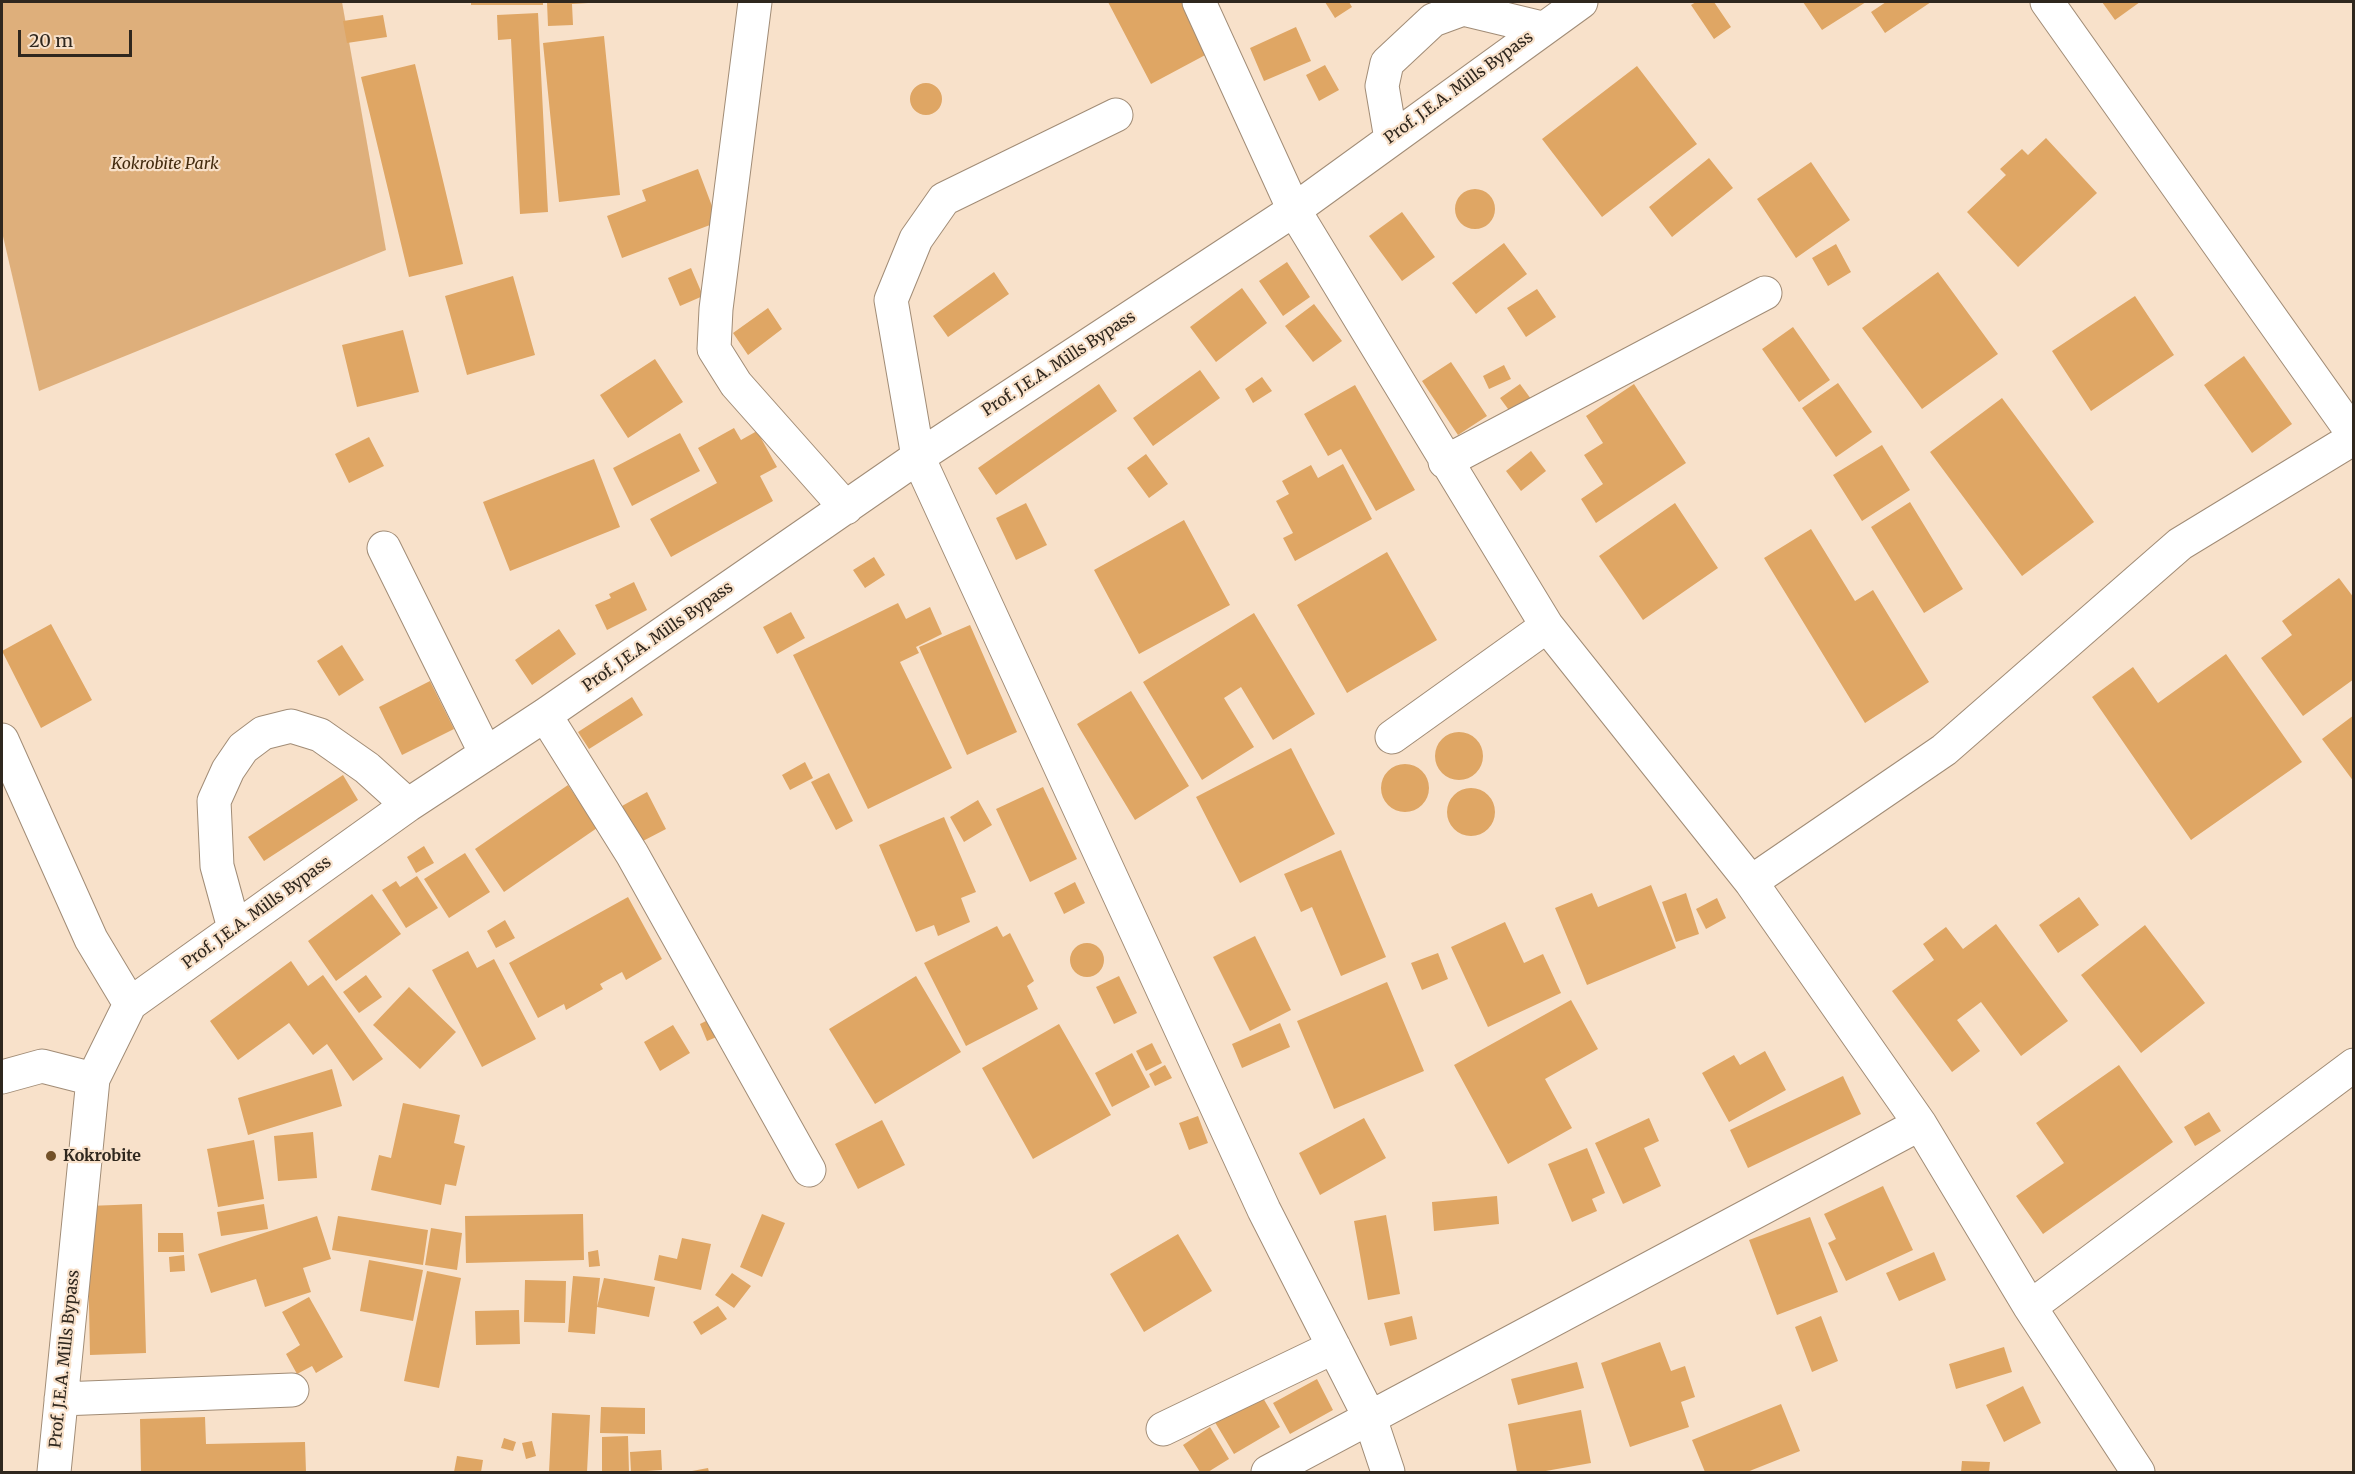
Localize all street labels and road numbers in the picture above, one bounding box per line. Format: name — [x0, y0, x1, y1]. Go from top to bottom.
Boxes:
street label: Prof. J.E.A. Mills Bypass — [1381, 28, 1537, 148]
street label: Prof. J.E.A. Mills Bypass — [979, 307, 1139, 421]
street label: Prof. J.E.A. Mills Bypass — [579, 578, 737, 696]
street label: Prof. J.E.A. Mills Bypass — [179, 853, 335, 973]
street label: Prof. J.E.A. Mills Bypass — [46, 1269, 84, 1449]

